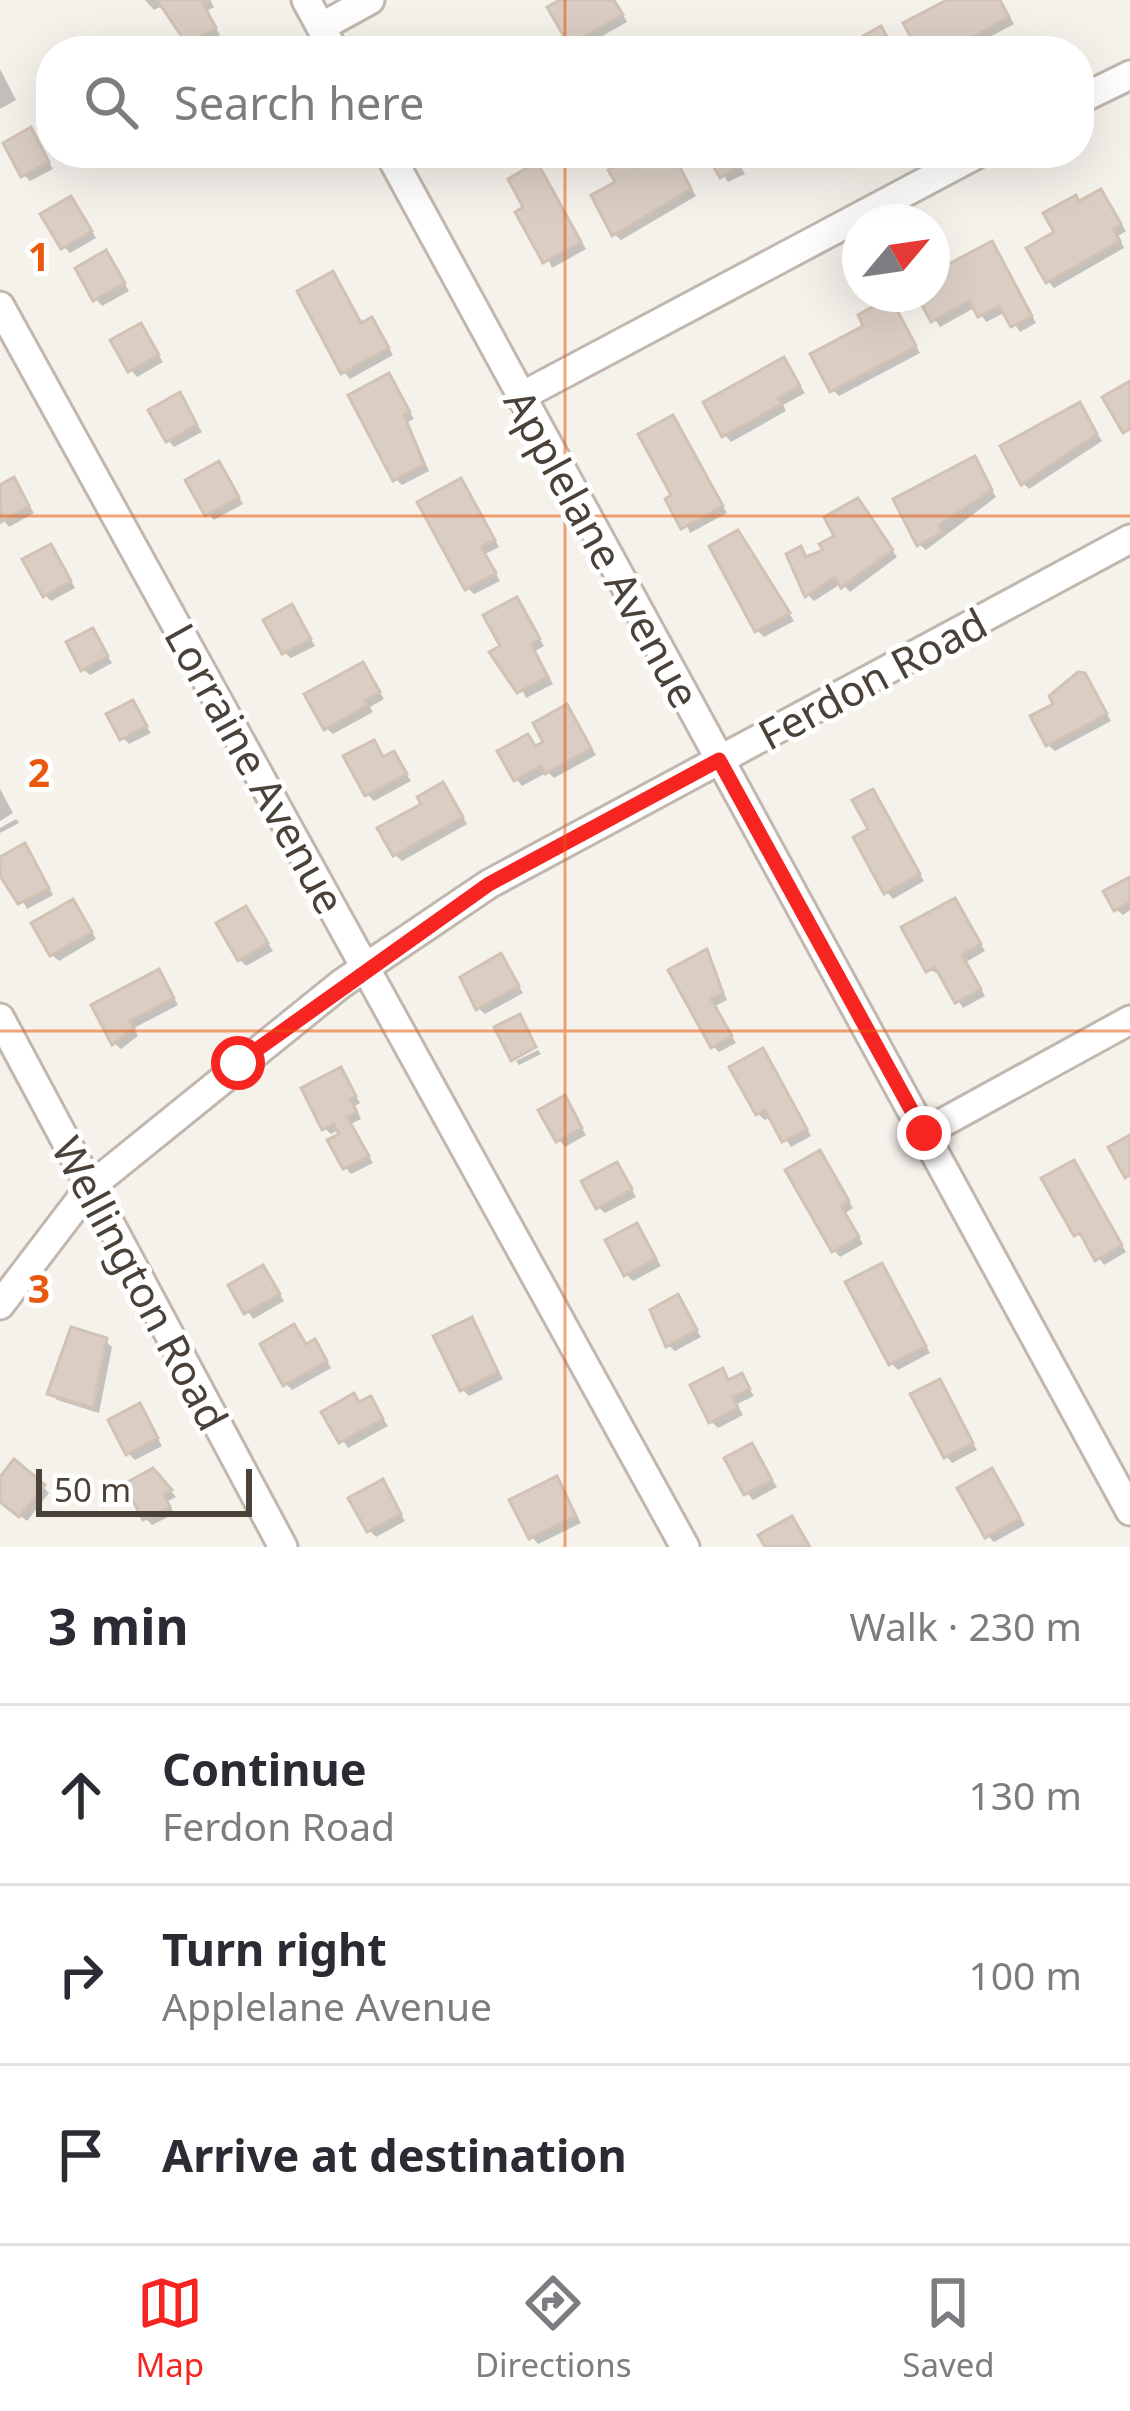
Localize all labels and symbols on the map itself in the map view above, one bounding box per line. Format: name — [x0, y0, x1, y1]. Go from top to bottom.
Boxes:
north arrow — [842, 204, 950, 312]
text: 1 — [28, 229, 50, 282]
street label: Applelane Avenue — [492, 379, 714, 717]
street label: Ferdon Road — [748, 594, 996, 762]
street label: Lorraine Avenue — [153, 613, 359, 923]
text: 2 — [28, 745, 50, 798]
route start — [211, 1036, 265, 1090]
route end — [897, 1106, 951, 1160]
street label: Wellington Road — [40, 1126, 242, 1440]
text: 3 — [28, 1261, 50, 1314]
scale bar — [36, 1463, 252, 1516]

